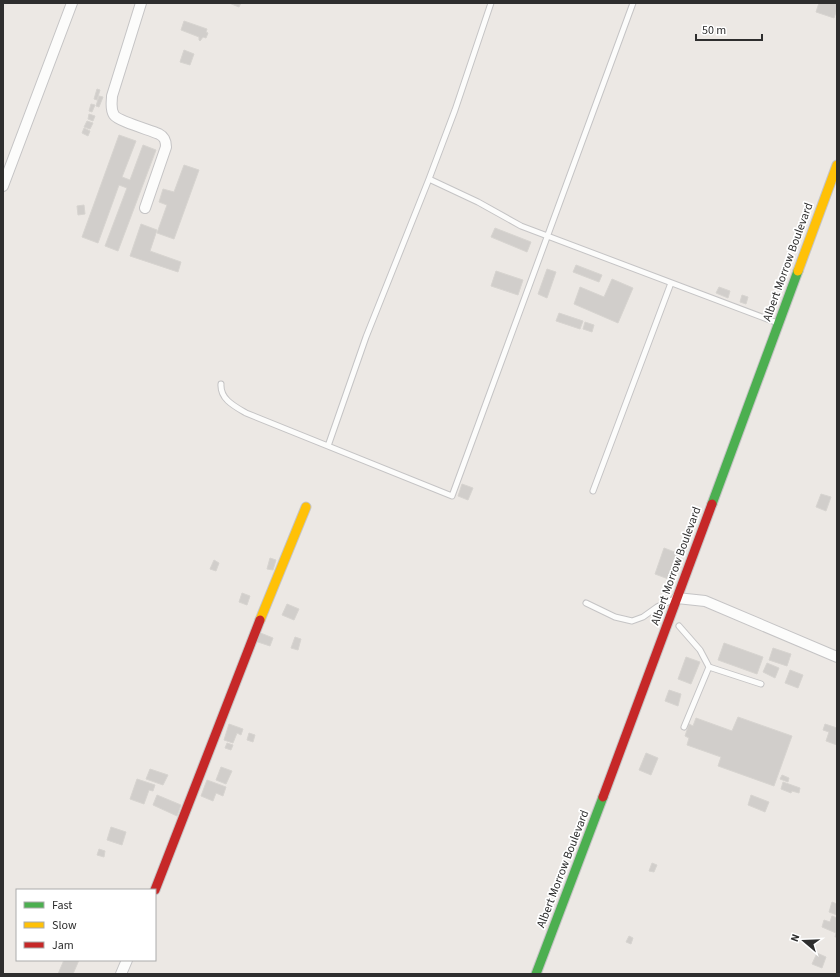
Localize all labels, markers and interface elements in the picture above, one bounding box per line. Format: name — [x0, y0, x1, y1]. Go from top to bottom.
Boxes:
scale bar — [696, 16, 762, 42]
text: 50 m — [702, 22, 726, 39]
street label: Albert Morrow Boulevard — [759, 200, 817, 324]
street label: Albert Morrow Boulevard — [647, 504, 705, 628]
street label: Albert Morrow Boulevard — [533, 808, 593, 930]
legend — [16, 889, 156, 961]
text: Fast — [52, 897, 72, 914]
text: Slow — [52, 917, 77, 934]
north arrow — [784, 921, 824, 961]
text: N — [787, 932, 803, 944]
text: Jam — [52, 937, 74, 954]

